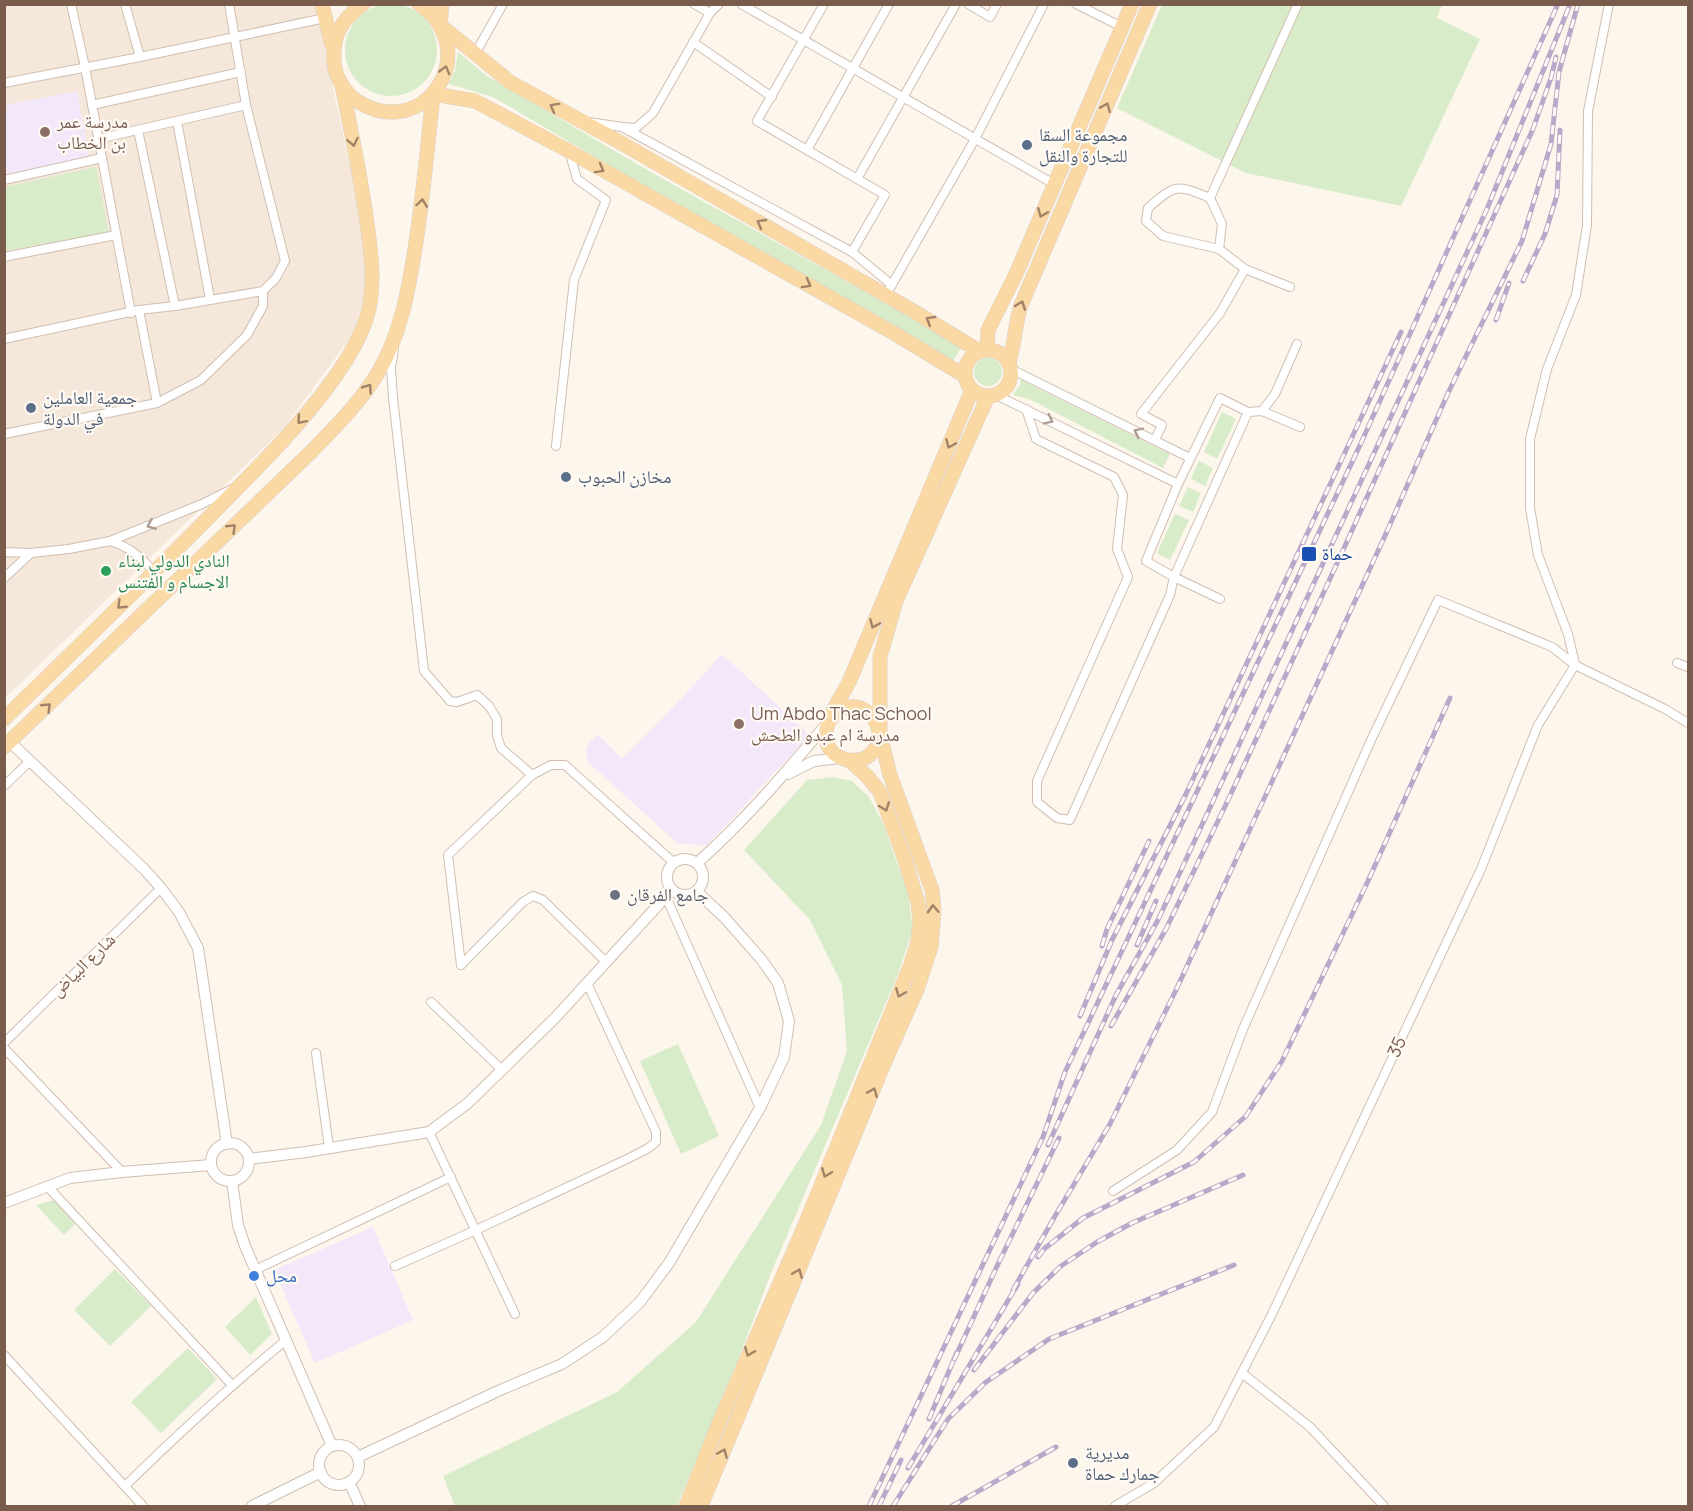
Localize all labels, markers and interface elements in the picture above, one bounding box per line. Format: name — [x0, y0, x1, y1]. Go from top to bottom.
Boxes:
one-way arrow — [438, 65, 451, 75]
one-way arrow — [1099, 102, 1111, 113]
one-way arrow — [550, 103, 560, 114]
place label: مدرسة عمر بن الخطاب — [56, 109, 128, 154]
place label: مجموعة السقا للتجارة والنقل — [1039, 122, 1128, 167]
marker: مدرسة عمر بن الخطاب — [38, 125, 52, 139]
one-way arrow — [346, 137, 359, 147]
marker: مجموعة السقا للتجارة والنقل — [1020, 138, 1034, 152]
one-way arrow — [594, 162, 604, 173]
one-way arrow — [415, 198, 428, 207]
one-way arrow — [1037, 206, 1049, 217]
one-way arrow — [757, 218, 767, 230]
one-way arrow — [801, 277, 811, 289]
one-way arrow — [1014, 300, 1027, 311]
one-way arrow — [926, 316, 936, 327]
one-way arrow — [361, 383, 372, 394]
place label: جمعية العاملين في الدولة — [43, 385, 137, 434]
marker: جمعية العاملين في الدولة — [24, 401, 38, 415]
one-way arrow — [1042, 412, 1053, 424]
one-way arrow — [298, 414, 309, 425]
one-way arrow — [1133, 427, 1144, 439]
one-way arrow — [945, 438, 957, 449]
place label: مخازن الحبوب — [578, 464, 672, 488]
marker: مخازن الحبوب — [559, 470, 573, 484]
one-way arrow — [146, 518, 157, 530]
one-way arrow — [225, 524, 236, 535]
place label: حماة — [1322, 541, 1353, 565]
marker: حماة — [1300, 545, 1318, 563]
place label: النادي الدولي لبناء الاجسام و الفتنس — [118, 548, 230, 594]
marker: النادي الدولي لبناء الاجسام و الفتنس — [99, 564, 113, 578]
one-way arrow — [118, 598, 128, 609]
one-way arrow — [869, 617, 881, 628]
place label: Um Abdo Thac School مدرسة ام عبدو الطحش — [751, 701, 932, 747]
one-way arrow — [40, 703, 50, 714]
marker: Um Abdo Thac School مدرسة ام عبدو الطحش — [732, 717, 746, 731]
one-way arrow — [878, 800, 890, 811]
place label: جامع الفرقان — [627, 882, 708, 907]
marker: جامع الفرقان — [608, 888, 622, 902]
one-way arrow — [927, 904, 939, 913]
street label: شارع البياض — [44, 927, 120, 1001]
one-way arrow — [895, 986, 907, 997]
street label: 35 — [1381, 1032, 1411, 1061]
one-way arrow — [866, 1087, 878, 1098]
one-way arrow — [821, 1167, 833, 1178]
place label: محل — [266, 1263, 297, 1287]
one-way arrow — [791, 1268, 803, 1279]
marker: محل — [247, 1269, 261, 1283]
one-way arrow — [744, 1346, 756, 1357]
place label: مديرية جمارك حماة — [1085, 1440, 1160, 1485]
one-way arrow — [716, 1448, 728, 1459]
marker: مديرية جمارك حماة — [1066, 1456, 1080, 1470]

